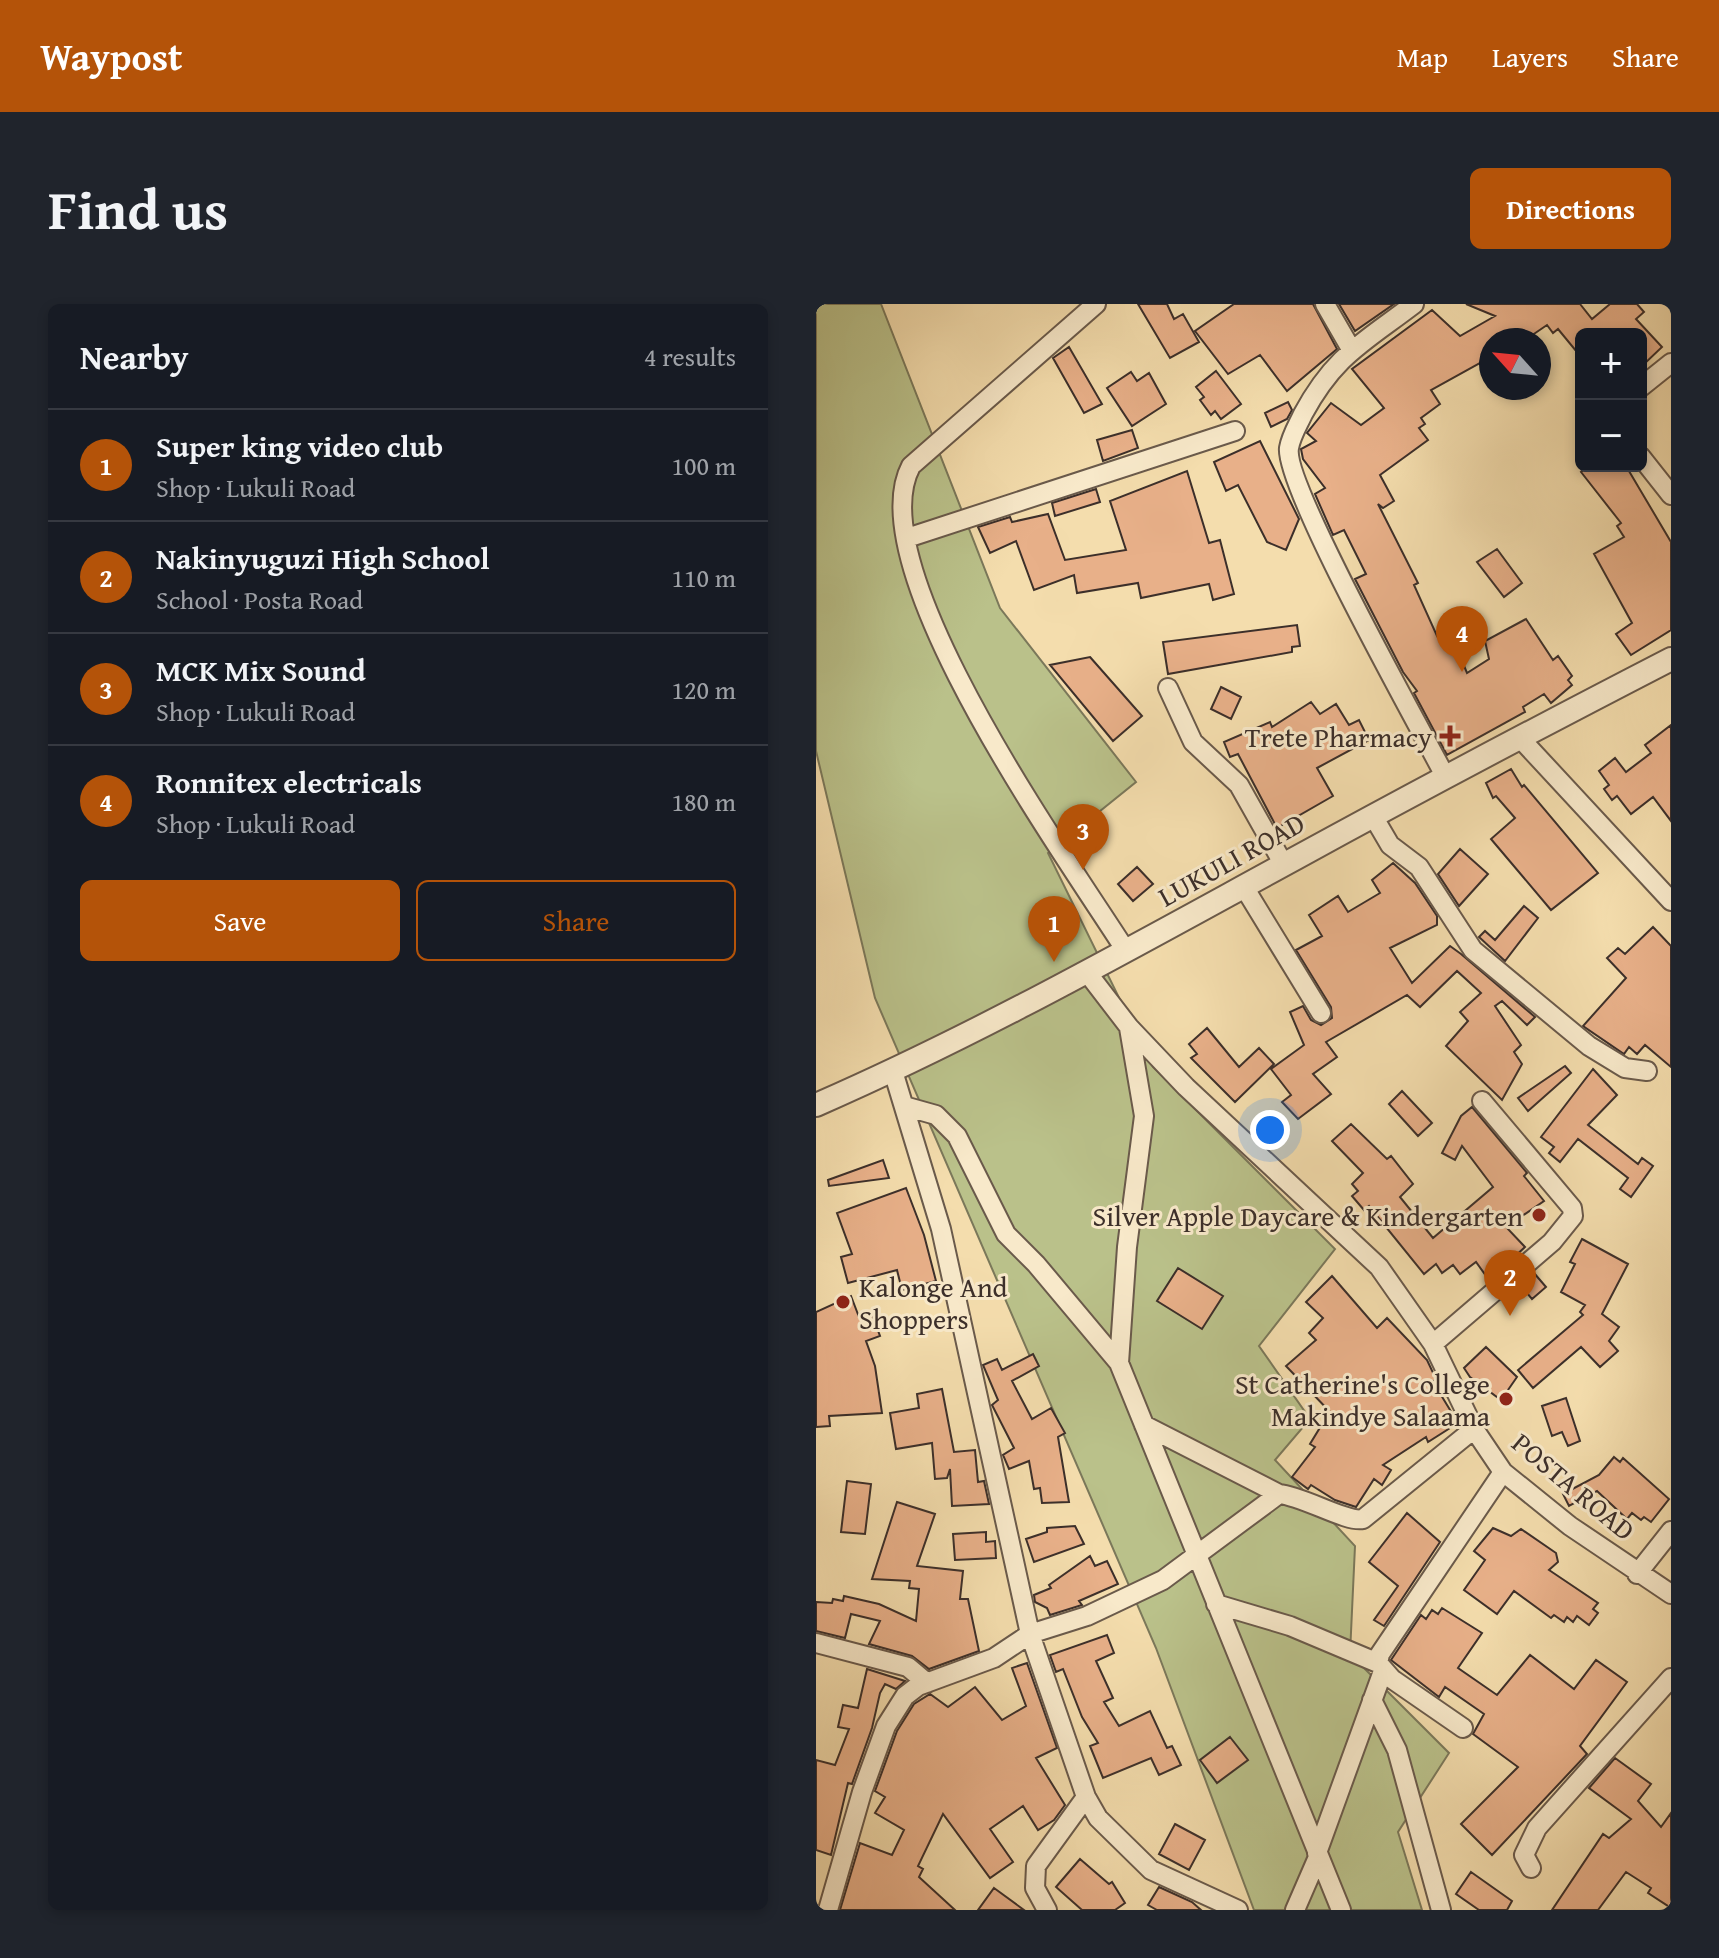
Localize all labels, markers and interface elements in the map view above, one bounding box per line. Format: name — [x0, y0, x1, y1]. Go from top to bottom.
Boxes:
text: Waypost — [40, 28, 182, 84]
text: Map — [1397, 36, 1448, 77]
text: Layers — [1492, 36, 1568, 77]
text: Share — [1612, 36, 1679, 77]
text: Find us — [48, 167, 228, 250]
button: Directions — [1470, 168, 1671, 249]
north arrow — [1479, 328, 1551, 400]
map controls — [1575, 328, 1647, 472]
button: + — [1575, 328, 1647, 400]
text: Nearby — [80, 332, 189, 381]
text: 4 results — [644, 337, 736, 376]
button: − — [1575, 400, 1647, 472]
text: Super king video club — [156, 424, 443, 468]
text: 1 — [99, 446, 113, 485]
text: 100 m — [671, 446, 736, 485]
text: Shop · Lukuli Road — [156, 468, 355, 507]
text: Nakinyuguzi High School — [156, 536, 490, 580]
text: 2 — [99, 558, 113, 597]
text: 110 m — [671, 558, 736, 597]
text: School · Posta Road — [156, 580, 363, 619]
pin: 4 — [1436, 606, 1488, 672]
text: MCK Mix Sound — [156, 648, 366, 692]
text: 3 — [99, 670, 113, 709]
text: 120 m — [671, 670, 736, 709]
text: Shop · Lukuli Road — [156, 692, 355, 731]
place label: Trete Pharmacy — [1245, 716, 1432, 757]
marker: Trete Pharmacy — [1439, 725, 1461, 747]
text: Ronnitex electricals — [156, 760, 422, 804]
text: 4 — [99, 782, 113, 821]
text: 180 m — [671, 782, 736, 821]
street label: LUKULI ROAD — [1150, 802, 1312, 916]
text: Shop · Lukuli Road — [156, 804, 355, 843]
pin: 3 — [1057, 804, 1109, 870]
button: Save — [80, 880, 400, 961]
button: Share — [416, 880, 736, 961]
pin: 1 — [1028, 896, 1080, 962]
your location — [1250, 1110, 1290, 1150]
place label: Silver Apple Daycare & Kindergarten — [1093, 1195, 1523, 1236]
marker: Silver Apple Daycare & Kindergarten — [1530, 1206, 1548, 1224]
pin: 2 — [1484, 1250, 1536, 1316]
place label: Kalonge And Shoppers — [859, 1266, 1008, 1339]
marker: Kalonge And Shoppers — [834, 1293, 852, 1311]
place label: St Catherine's College Makindye Salaama — [1235, 1363, 1491, 1436]
marker: St Catherine's College Makindye Salaama — [1497, 1390, 1515, 1408]
street label: POSTA ROAD — [1504, 1422, 1644, 1550]

